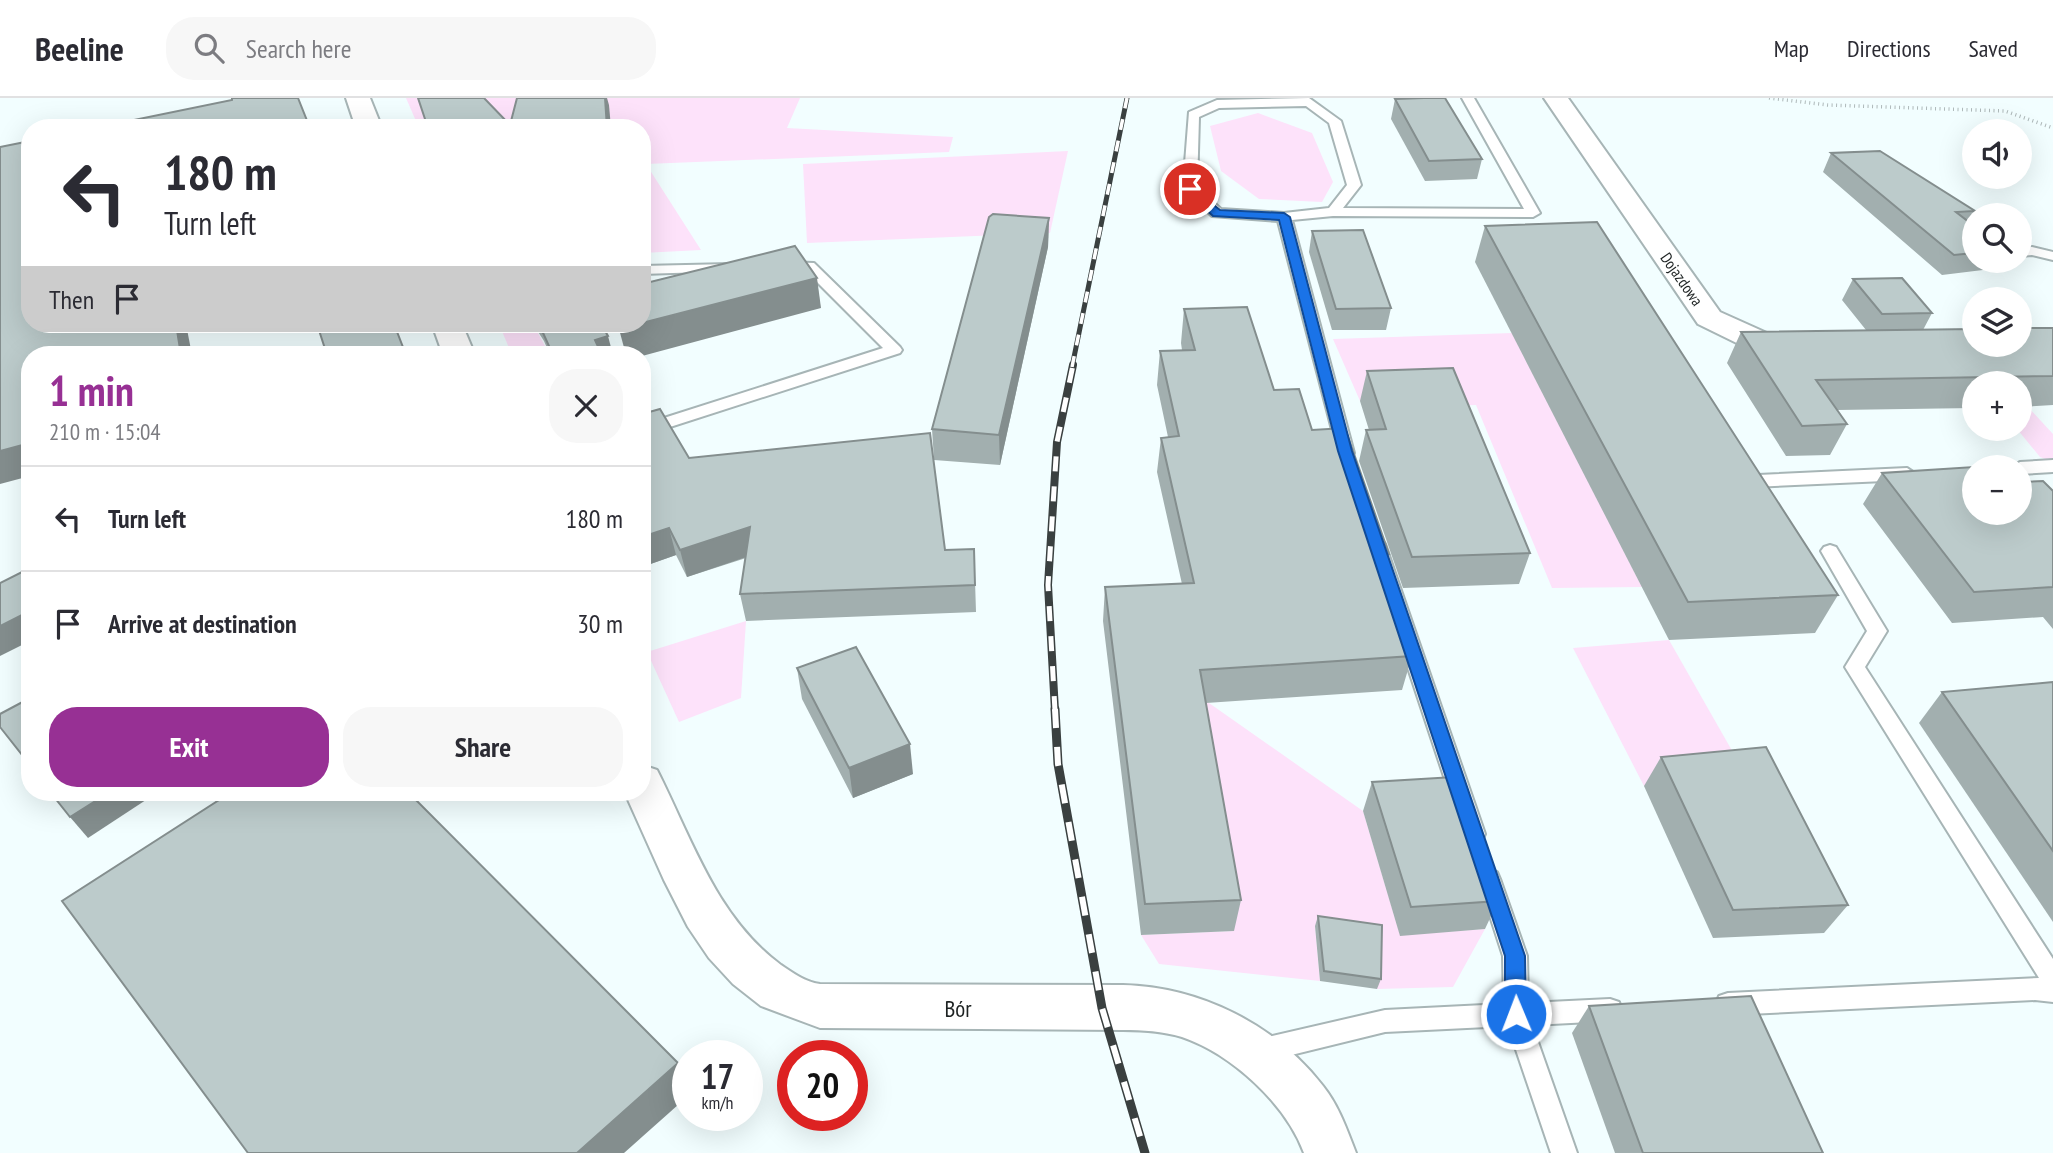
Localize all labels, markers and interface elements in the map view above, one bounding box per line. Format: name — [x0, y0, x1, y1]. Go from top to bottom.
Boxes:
search box — [166, 17, 656, 80]
text: Beeline — [35, 27, 124, 70]
icon: search — [190, 29, 228, 67]
text: Search here — [246, 32, 351, 65]
text: Map — [1774, 33, 1809, 64]
text: Directions — [1847, 33, 1931, 64]
text: Saved — [1969, 33, 2018, 64]
map controls — [1962, 119, 2032, 525]
button: sound — [1962, 119, 2032, 189]
text: 180 m — [164, 140, 277, 204]
icon: left — [49, 147, 140, 238]
pin — [1160, 159, 1220, 219]
icon: arrive — [1171, 170, 1209, 208]
text: Turn left — [164, 202, 256, 244]
button: search — [1962, 203, 2032, 273]
street label: Dojazdowa — [1656, 249, 1708, 309]
icon: arrive — [108, 280, 146, 318]
text: Then — [49, 283, 94, 316]
button: layers — [1962, 287, 2032, 357]
text: 1 min — [49, 363, 134, 418]
button: close — [549, 369, 623, 443]
button: + — [1962, 371, 2032, 441]
text: 210 m · 15:04 — [49, 417, 161, 446]
button: − — [1962, 455, 2032, 525]
icon: left — [49, 500, 87, 538]
text: Turn left — [108, 502, 186, 535]
text: 180 m — [565, 502, 623, 535]
icon: arrive — [49, 605, 87, 643]
text: Arrive at destination — [108, 607, 297, 640]
text: 30 m — [577, 607, 623, 640]
button: Exit — [49, 707, 329, 787]
button: Share — [343, 707, 623, 787]
position arrow — [1479, 977, 1553, 1051]
street label: Bór — [944, 994, 972, 1023]
speed limit sign: 20 — [777, 1040, 868, 1131]
text: 17 — [701, 1053, 734, 1099]
text: km/h — [702, 1091, 733, 1114]

